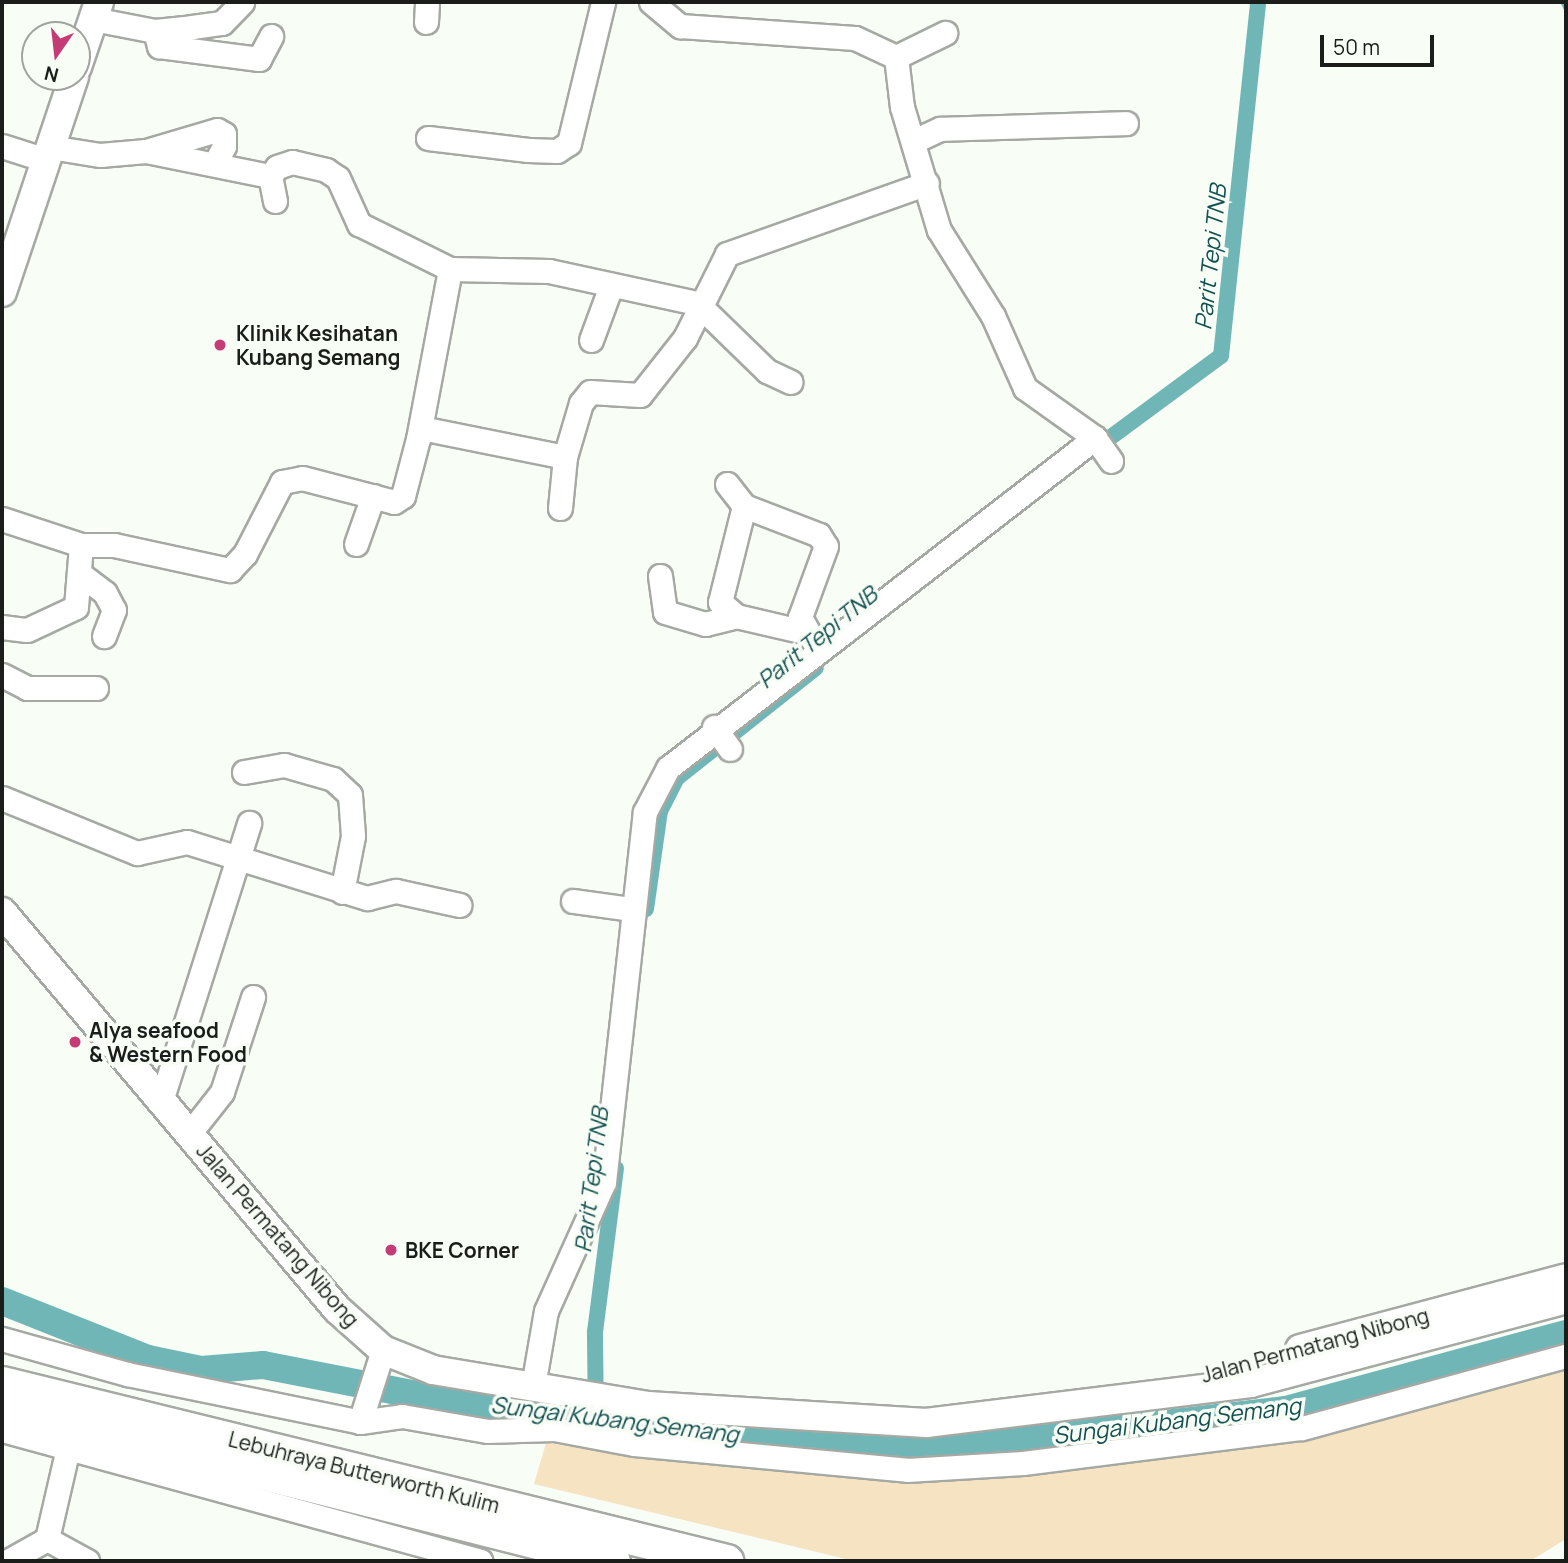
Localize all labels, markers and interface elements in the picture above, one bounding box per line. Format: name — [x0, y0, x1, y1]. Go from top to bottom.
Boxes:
north arrow — [21, 21, 91, 91]
scale bar — [1323, 21, 1437, 65]
text: 50 m — [1333, 33, 1380, 61]
text: N — [42, 60, 61, 89]
water label: Parit Tepi TNB — [1189, 183, 1231, 331]
place label: Klinik Kesihatan Kubang Semang — [236, 320, 400, 370]
marker: Klinik Kesihatan Kubang Semang — [210, 335, 230, 355]
water label: Parit Tepi TNB — [752, 580, 882, 694]
place label: Alya seafood & Western Food — [89, 1017, 247, 1067]
marker: Alya seafood & Western Food — [67, 1034, 83, 1050]
water label: Parit Tepi TNB — [568, 1106, 614, 1254]
street label: Jalan Permatang Nibong — [191, 1138, 365, 1332]
place label: BKE Corner — [405, 1237, 519, 1263]
marker: BKE Corner — [383, 1242, 399, 1258]
street label: Jalan Permatang Nibong — [1198, 1302, 1432, 1388]
water label: Sungai Kubang Semang — [490, 1390, 740, 1448]
water label: Sungai Kubang Semang — [1052, 1391, 1302, 1449]
street label: Lebuhraya Butterworth Kulim — [226, 1426, 502, 1518]

